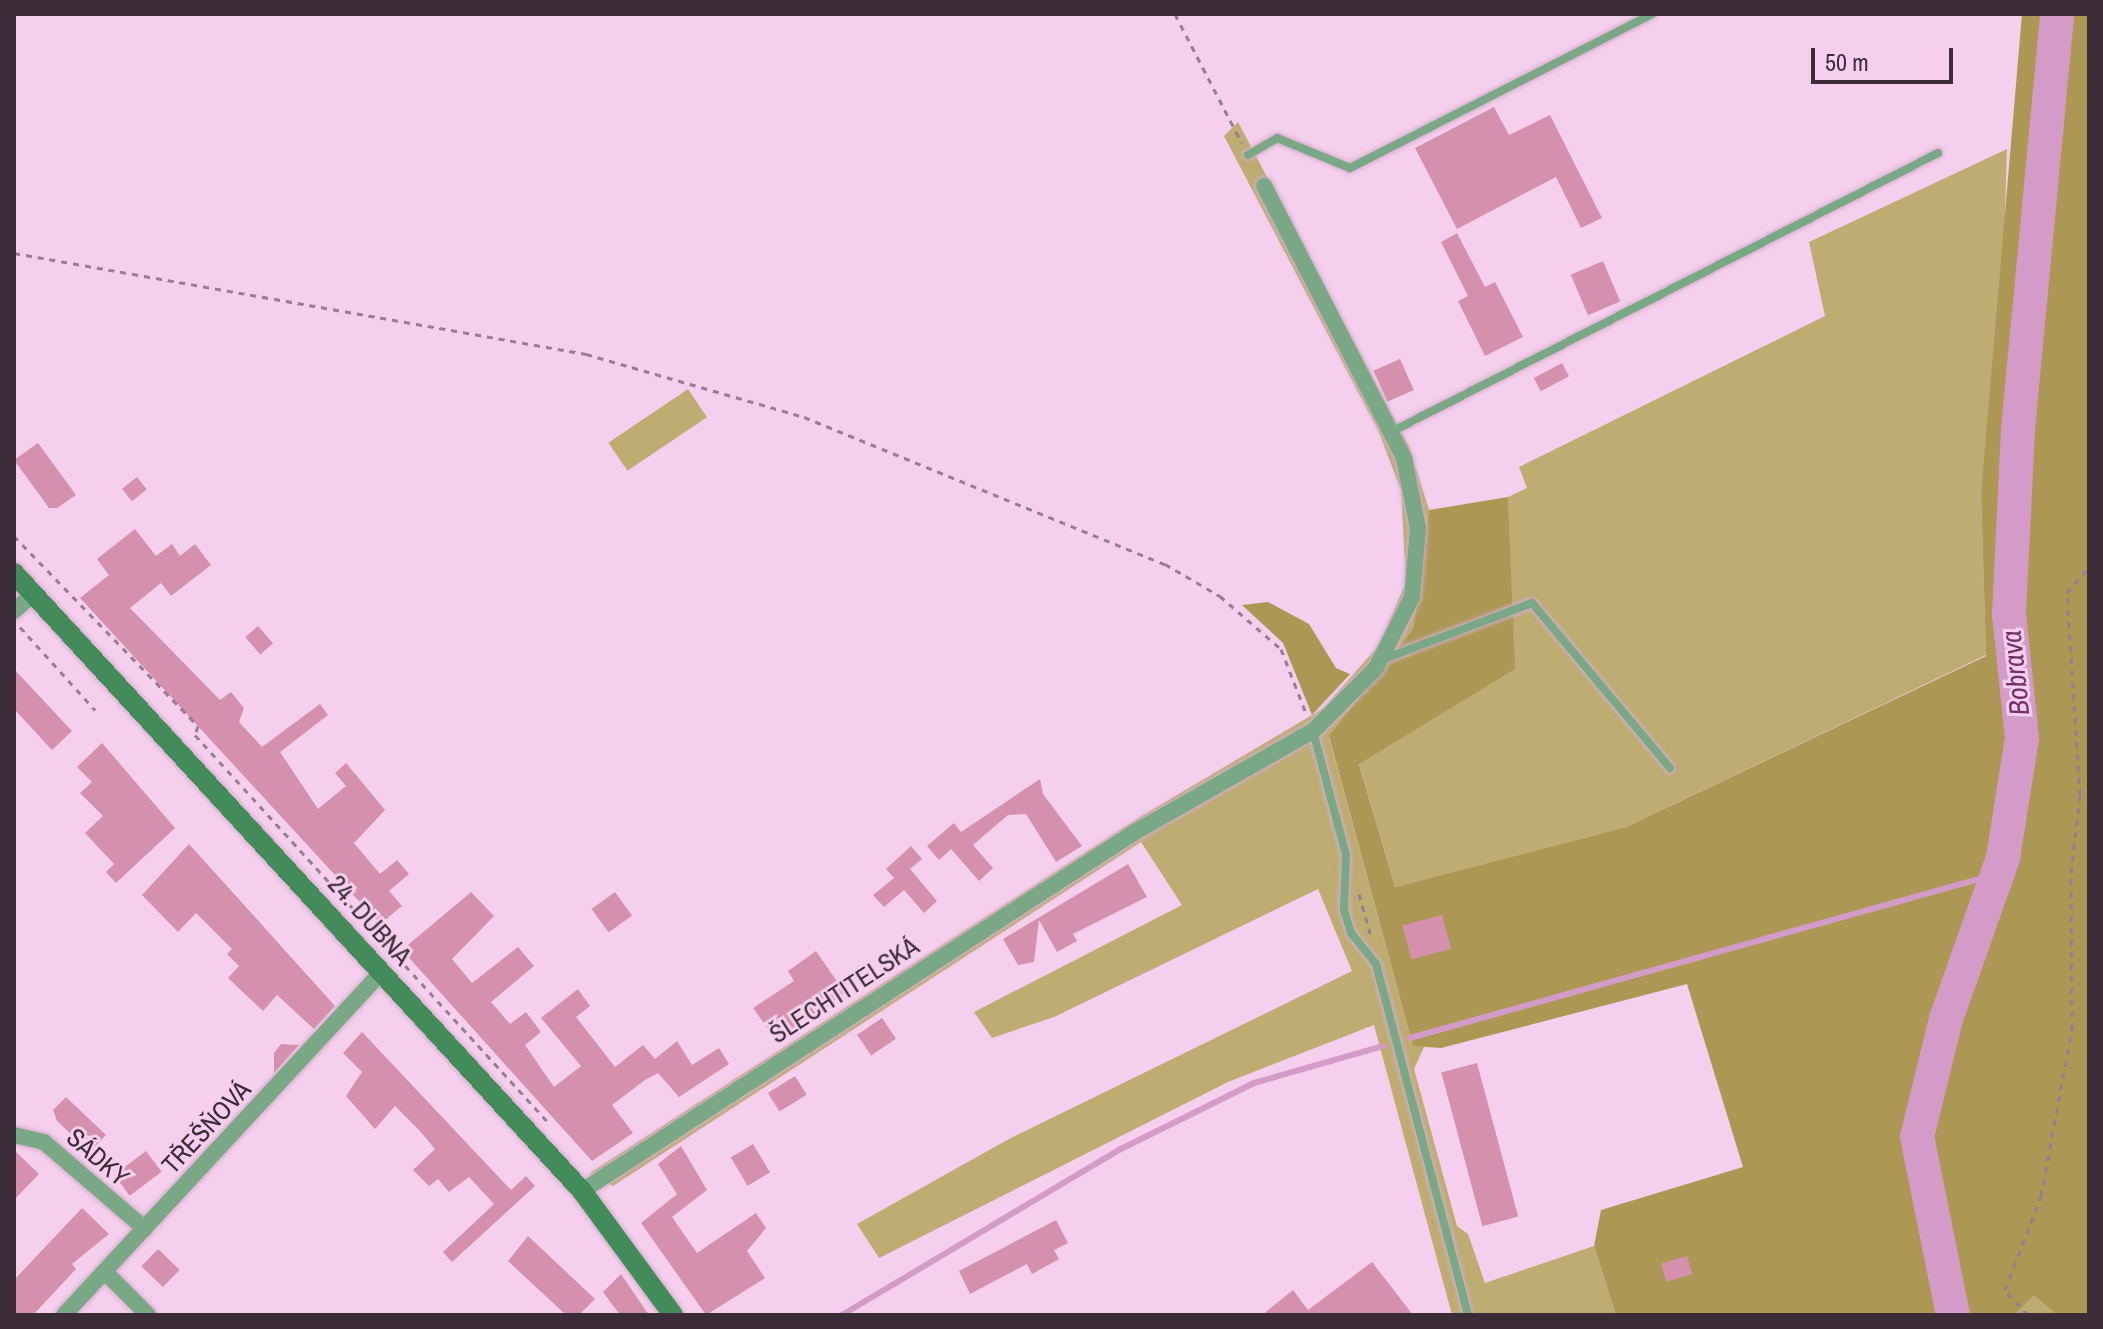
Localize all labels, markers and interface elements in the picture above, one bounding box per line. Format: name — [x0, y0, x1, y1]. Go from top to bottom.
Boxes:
scale bar — [1815, 32, 1957, 82]
text: 50 m — [1825, 46, 1869, 78]
water label: Bobrava — [1994, 629, 2036, 717]
street label: 24. DUBNA — [322, 869, 418, 971]
street label: ŠLECHTITELSKÁ — [763, 930, 925, 1050]
street label: TŘEŠŇOVÁ — [155, 1074, 257, 1180]
street label: SÁDKY — [60, 1122, 136, 1192]

